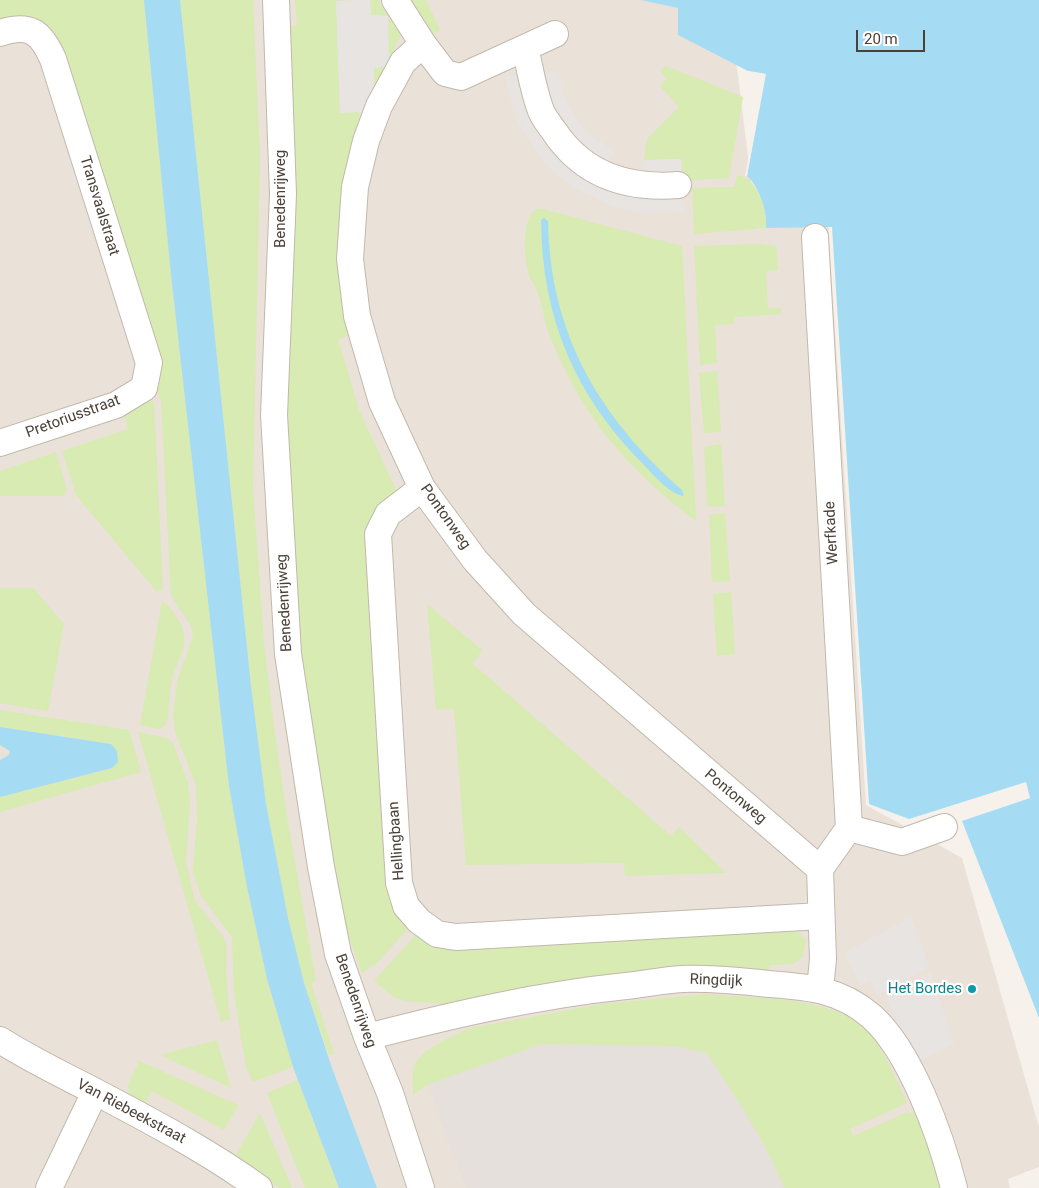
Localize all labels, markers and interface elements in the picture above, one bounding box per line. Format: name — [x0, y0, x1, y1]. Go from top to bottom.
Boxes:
scale bar — [859, 20, 928, 52]
text: 20 m — [864, 30, 898, 48]
street label: Benedenrijweg — [272, 150, 290, 248]
street label: Transvaalstraat — [75, 154, 123, 258]
street label: Pretoriusstraat — [23, 392, 123, 442]
street label: Pontonweg — [416, 481, 474, 553]
street label: Werfkade — [821, 501, 843, 565]
street label: Benedenrijweg — [273, 553, 297, 653]
street label: Pontonweg — [700, 766, 770, 828]
street label: Hellingbaan — [385, 801, 409, 881]
street label: Benedenrijweg — [331, 952, 379, 1050]
street label: Ringdijk — [689, 971, 743, 991]
place label: Het Bordes — [888, 980, 962, 998]
marker: Het Bordes — [966, 983, 978, 995]
street label: Van Riebeekstraat — [73, 1076, 189, 1148]

